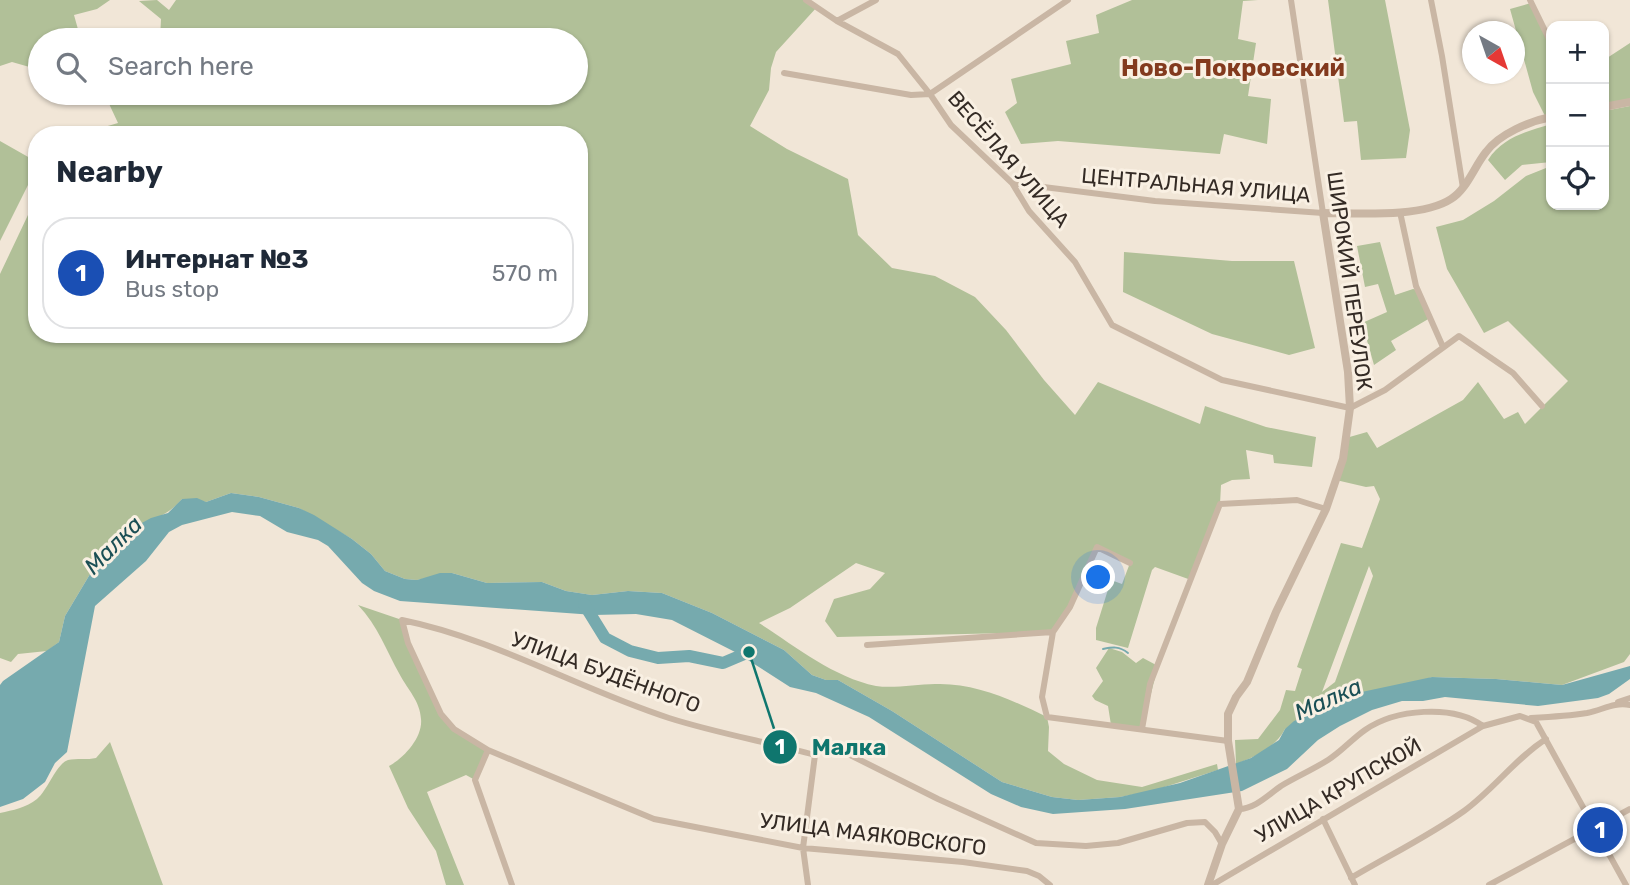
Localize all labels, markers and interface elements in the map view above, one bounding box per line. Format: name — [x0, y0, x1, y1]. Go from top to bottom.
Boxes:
north arrow — [1462, 21, 1525, 84]
map controls — [1546, 21, 1609, 210]
button: + — [1546, 21, 1609, 84]
search box — [28, 28, 588, 105]
icon: search — [52, 48, 90, 86]
text: Search here — [108, 51, 254, 82]
district label: Ново-Покровский — [1121, 54, 1345, 82]
button: − — [1546, 84, 1609, 147]
street label: ВЕСЁЛАЯ УЛИЦА — [943, 86, 1075, 232]
button: locate — [1546, 147, 1609, 210]
text: Nearby — [56, 154, 163, 190]
street label: ЦЕНТРАЛЬНАЯ УЛИЦА — [1080, 163, 1312, 207]
street label: ШИРОКИЙ ПЕРЕУЛОК — [1322, 170, 1378, 392]
text: Интернат №3 — [125, 244, 309, 275]
text: 1 — [75, 259, 87, 287]
text: 570 m — [492, 259, 558, 287]
text: Bus stop — [125, 275, 219, 303]
water label: Малка — [78, 510, 148, 580]
your location — [1081, 560, 1115, 594]
street label: УЛИЦА БУДЁННОГО — [508, 626, 704, 718]
water label: Малка — [1290, 672, 1366, 726]
callout: Малка — [763, 725, 900, 769]
street label: УЛИЦА КРУПСКОЙ — [1251, 732, 1425, 848]
text: Малка — [812, 733, 886, 761]
text: 1 — [775, 734, 785, 759]
pin: 1 — [1577, 804, 1623, 856]
street label: УЛИЦА МАЯКОВСКОГО — [758, 808, 988, 860]

